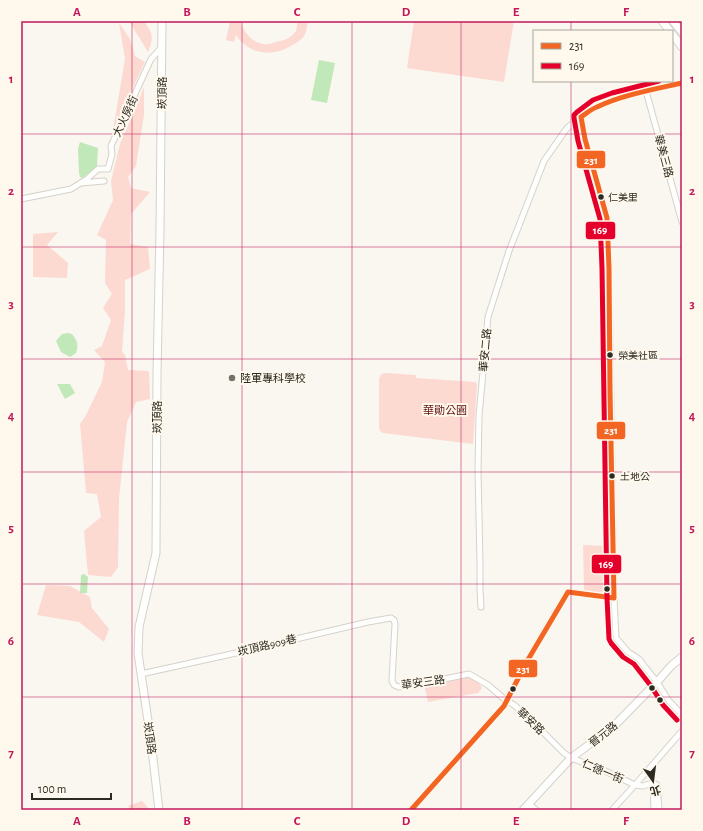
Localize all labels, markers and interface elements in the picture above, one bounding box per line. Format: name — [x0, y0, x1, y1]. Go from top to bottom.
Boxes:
text: A — [73, 6, 81, 19]
text: B — [183, 6, 191, 19]
text: C — [294, 6, 301, 19]
text: D — [402, 6, 411, 19]
text: E — [513, 6, 520, 19]
text: F — [623, 6, 630, 19]
legend — [533, 30, 673, 82]
text: 231 — [569, 40, 584, 52]
text: 169 — [569, 60, 585, 72]
text: 1 — [9, 73, 13, 86]
text: 1 — [690, 73, 694, 86]
street label: 崁頂路 — [156, 76, 168, 110]
street label: 大火房街 — [110, 94, 140, 138]
street label: 華美三路 — [653, 133, 675, 179]
line badge: 231 — [576, 150, 606, 169]
text: 231 — [584, 155, 598, 166]
text: 2 — [8, 185, 14, 198]
text: 2 — [689, 185, 695, 198]
marker: 仁美里 — [596, 192, 606, 202]
place label: 仁美里 — [608, 192, 638, 203]
line badge: 169 — [585, 221, 616, 240]
text: 169 — [593, 225, 607, 236]
text: 3 — [8, 298, 14, 311]
text: 3 — [689, 298, 695, 311]
street label: 華安二路 — [477, 328, 493, 372]
marker: 榮美社區 — [605, 350, 615, 360]
place label: 榮美社區 — [618, 350, 658, 361]
place label: 陸軍專科學校 — [240, 372, 306, 384]
marker: 陸軍專科學校 — [227, 373, 237, 383]
street label: 崁頂路 — [151, 401, 163, 434]
park label: 華勛公園 — [423, 405, 467, 416]
text: 4 — [8, 410, 15, 423]
text: 4 — [689, 410, 696, 423]
line badge: 231 — [596, 421, 626, 440]
text: 231 — [604, 425, 618, 436]
marker: 土地公 — [607, 471, 617, 481]
place label: 土地公 — [620, 472, 650, 482]
text: 5 — [8, 522, 14, 535]
text: 5 — [689, 522, 695, 535]
line badge: 169 — [591, 554, 622, 574]
text: 169 — [599, 559, 613, 570]
unlabelled marker — [602, 584, 612, 594]
street label: 崁頂路909巷 — [236, 632, 298, 658]
text: 6 — [8, 635, 14, 648]
text: 6 — [689, 635, 695, 648]
line badge: 231 — [508, 659, 538, 678]
text: 231 — [516, 664, 530, 675]
street label: 華安三路 — [400, 673, 446, 691]
unlabelled marker — [647, 683, 657, 693]
unlabelled marker — [508, 684, 518, 694]
unlabelled marker — [655, 695, 665, 705]
street label: 華安路 — [515, 705, 547, 737]
street label: 晉元路 — [586, 719, 620, 749]
street label: 崁頂路 — [142, 721, 158, 755]
text: 7 — [8, 747, 14, 760]
text: 7 — [689, 747, 695, 760]
street label: 仁德一街 — [580, 757, 626, 785]
north arrow — [633, 761, 673, 801]
scale bar — [32, 775, 111, 801]
text: 100 m — [38, 783, 66, 795]
text: 北 — [649, 784, 662, 797]
text: A — [73, 815, 81, 828]
text: B — [183, 815, 191, 828]
text: C — [294, 815, 301, 828]
text: D — [402, 815, 411, 828]
text: E — [513, 815, 520, 828]
text: F — [623, 815, 630, 828]

